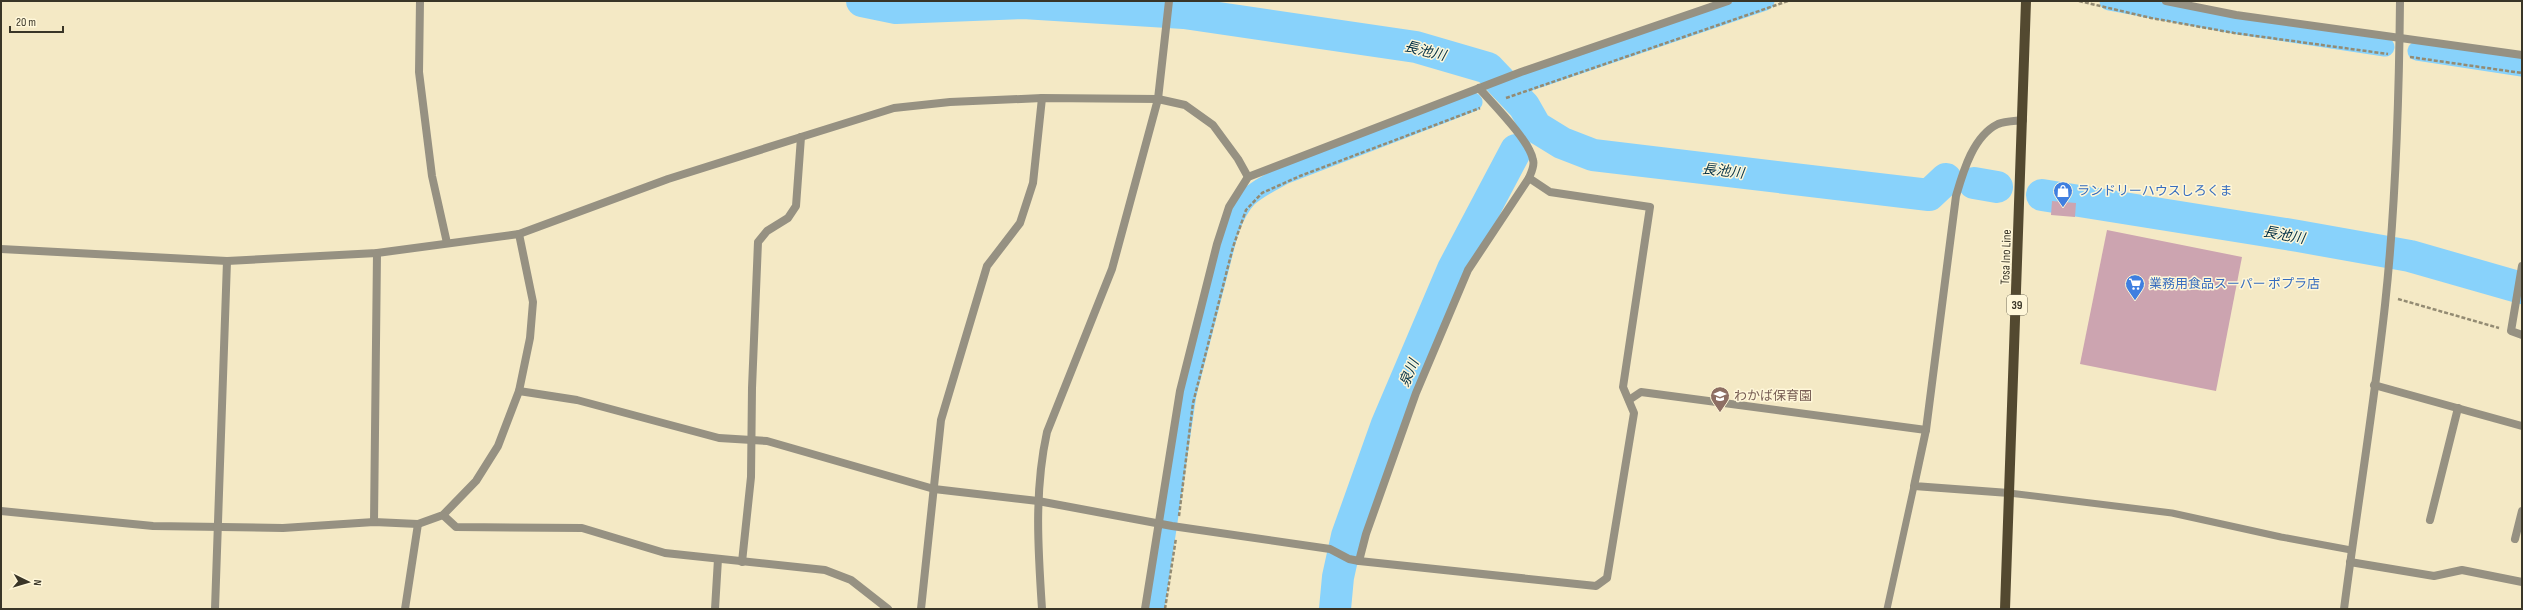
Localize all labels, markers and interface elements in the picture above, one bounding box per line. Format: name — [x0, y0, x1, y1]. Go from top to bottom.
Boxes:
scale bar — [10, 8, 63, 34]
text: 20 m — [16, 15, 36, 30]
water label: 長池川 — [1403, 38, 1449, 65]
water label: 長池川 — [1701, 160, 1747, 182]
shop icon: ランドリーハウスしろくま — [2052, 180, 2074, 208]
place label: ランドリーハウスしろくま — [2077, 183, 2233, 199]
water label: 長池川 — [2262, 223, 2308, 247]
street label: Tosa Ino Line — [1997, 229, 2015, 285]
supermarket icon: 業務用食品スーパー ポプラ店 — [2124, 273, 2146, 301]
place label: 業務用食品スーパー ポプラ店 — [2149, 276, 2320, 292]
road number: 39 — [2007, 295, 2027, 315]
water label: 泉川 — [1396, 355, 1423, 389]
school or university icon: わかば保育園 — [1709, 385, 1731, 413]
place label: わかば保育園 — [1734, 388, 1812, 404]
north arrow — [8, 562, 48, 602]
text: N — [31, 579, 44, 586]

